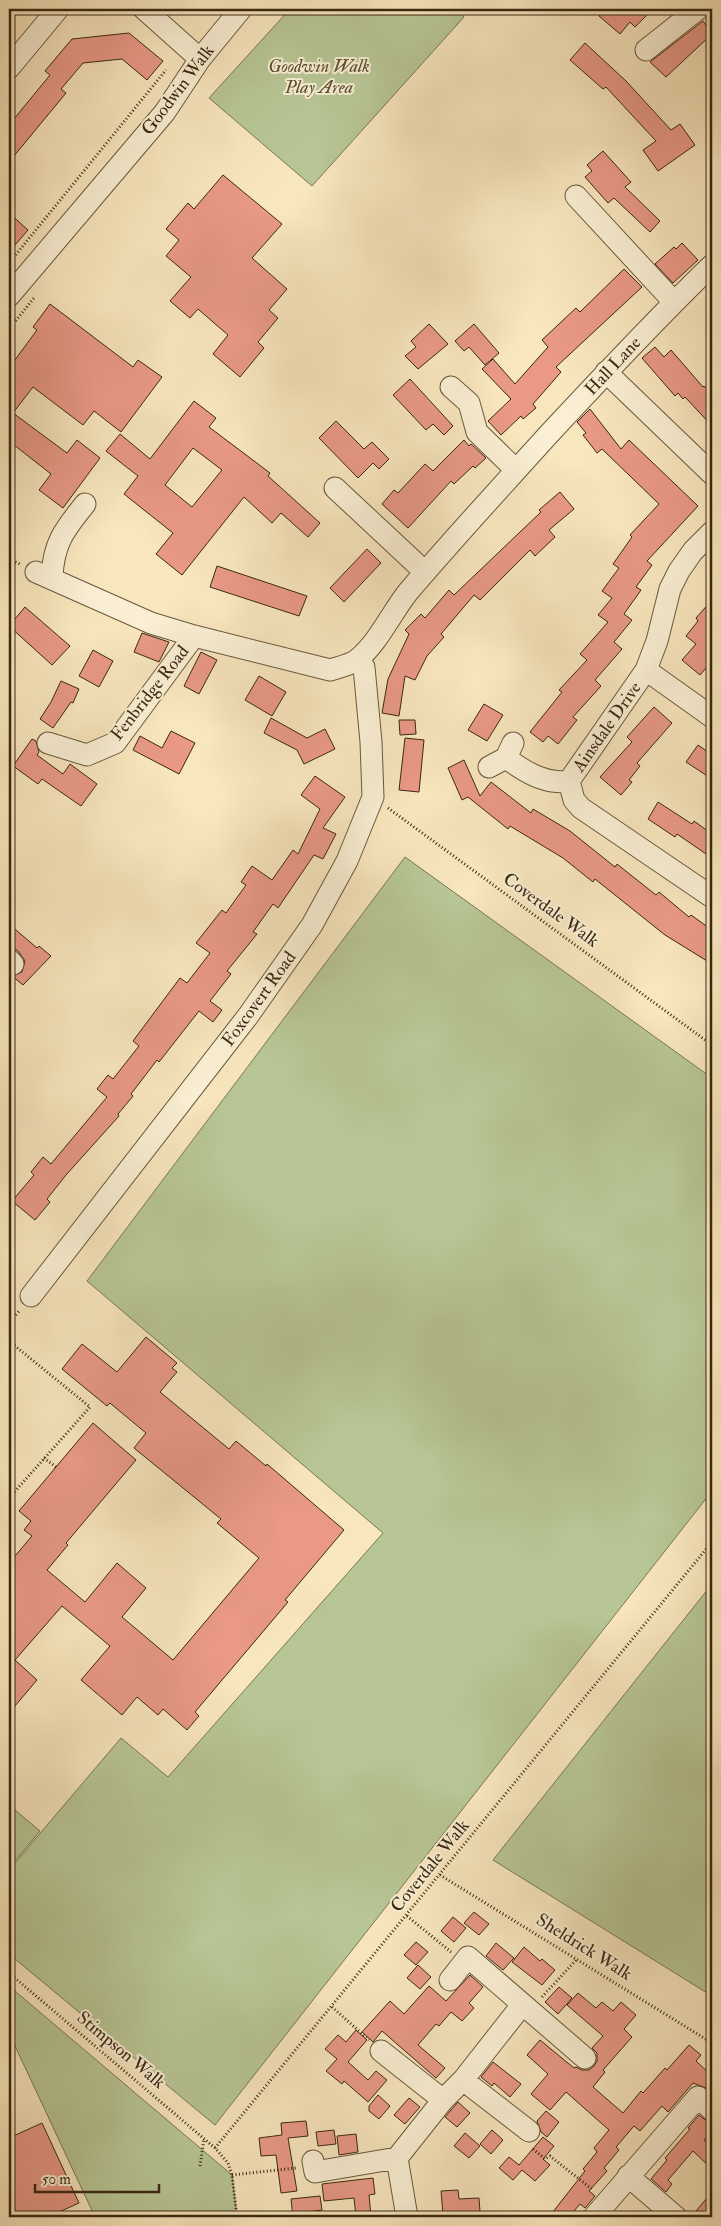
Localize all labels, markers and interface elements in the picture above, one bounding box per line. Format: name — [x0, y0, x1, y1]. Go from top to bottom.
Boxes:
street label: Goodwin Walk — [136, 40, 220, 140]
park label: Goodwin Walk Play Area — [268, 55, 370, 99]
street label: Hall Lane — [580, 331, 646, 400]
street label: Fenbridge Road — [106, 641, 194, 745]
street label: Ainsdale Drive — [567, 677, 647, 777]
street label: Coverdale Walk — [499, 868, 604, 953]
street label: Foxcovert Road — [217, 947, 301, 1051]
street label: Coverdale Walk — [386, 1815, 475, 1917]
street label: Sheldrick Walk — [532, 1908, 637, 1986]
street label: Stimpson Walk — [72, 2006, 170, 2094]
scale bar — [35, 2161, 159, 2193]
text: 50 m — [42, 2170, 71, 2189]

